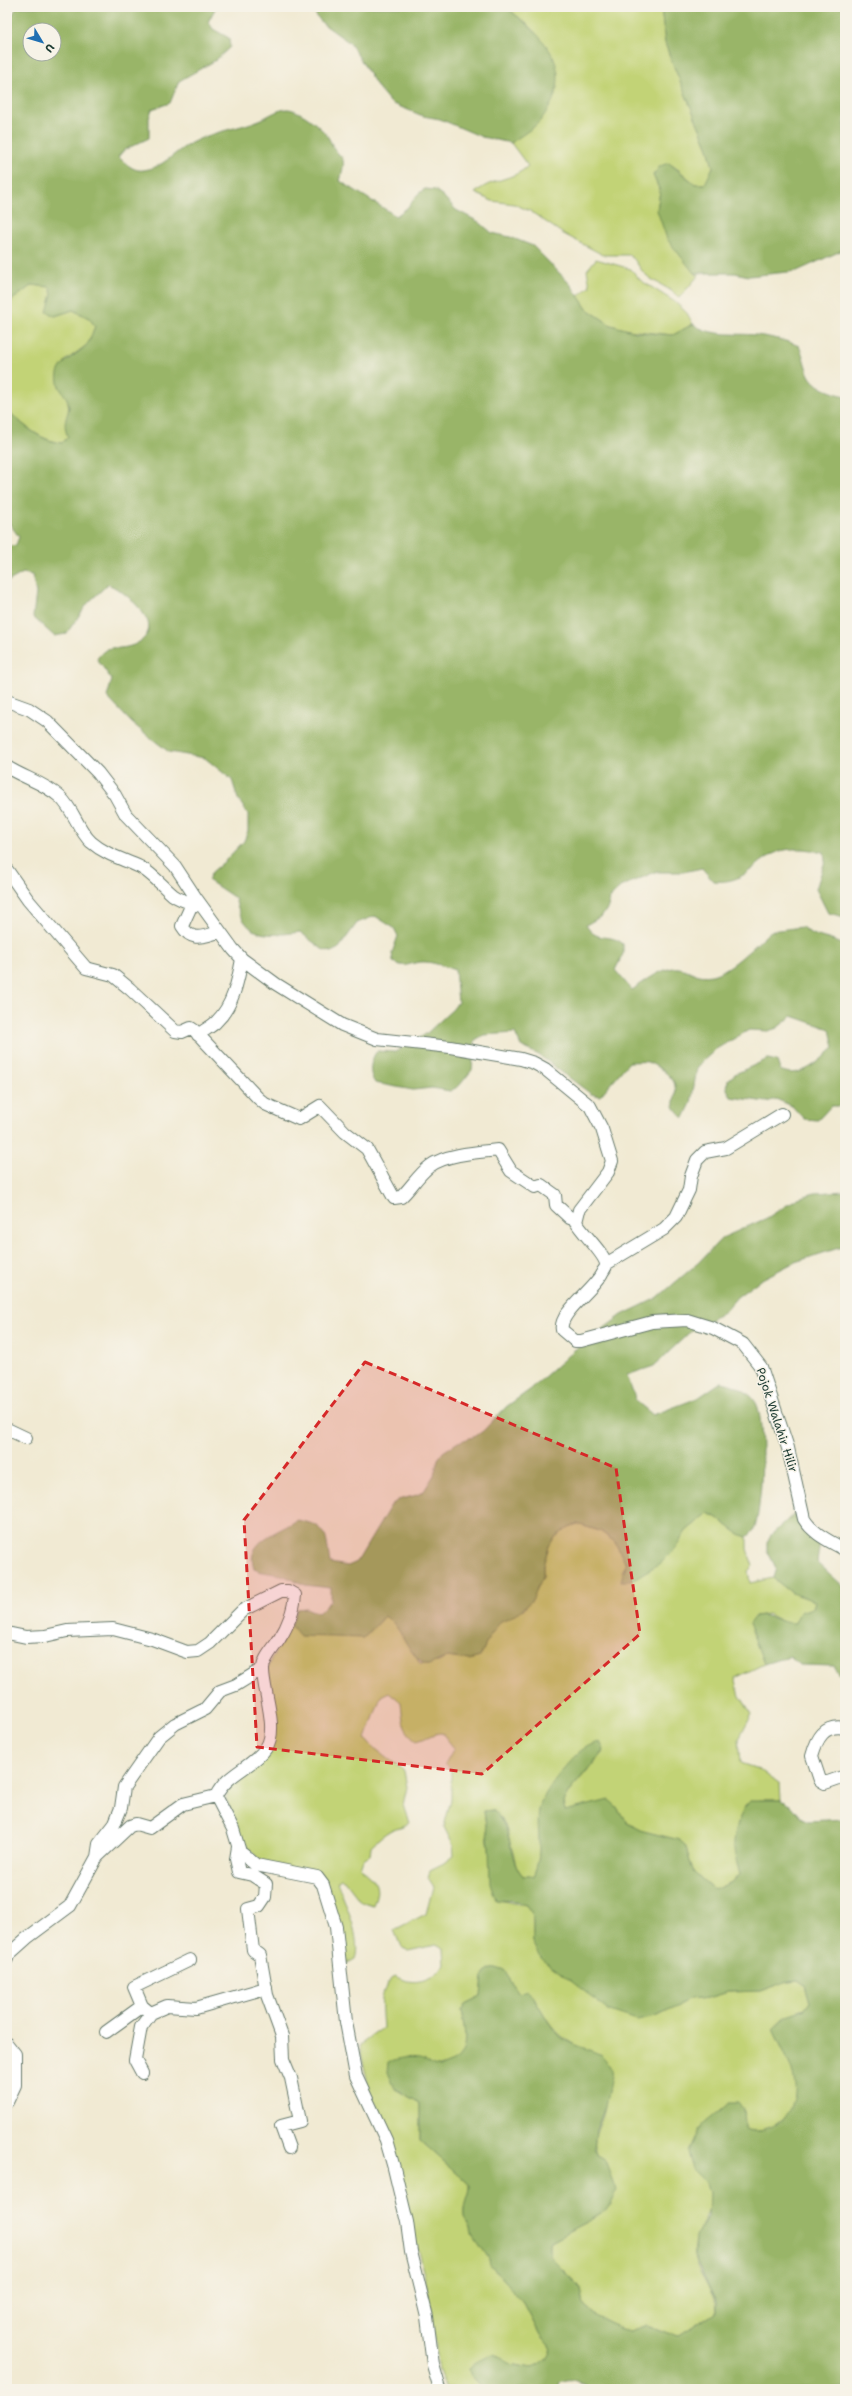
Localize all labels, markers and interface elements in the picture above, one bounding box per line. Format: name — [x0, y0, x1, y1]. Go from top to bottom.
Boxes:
north arrow — [22, 22, 62, 62]
text: U — [41, 40, 58, 55]
street label: Pojok Walahir Hilir — [753, 1366, 802, 1475]

